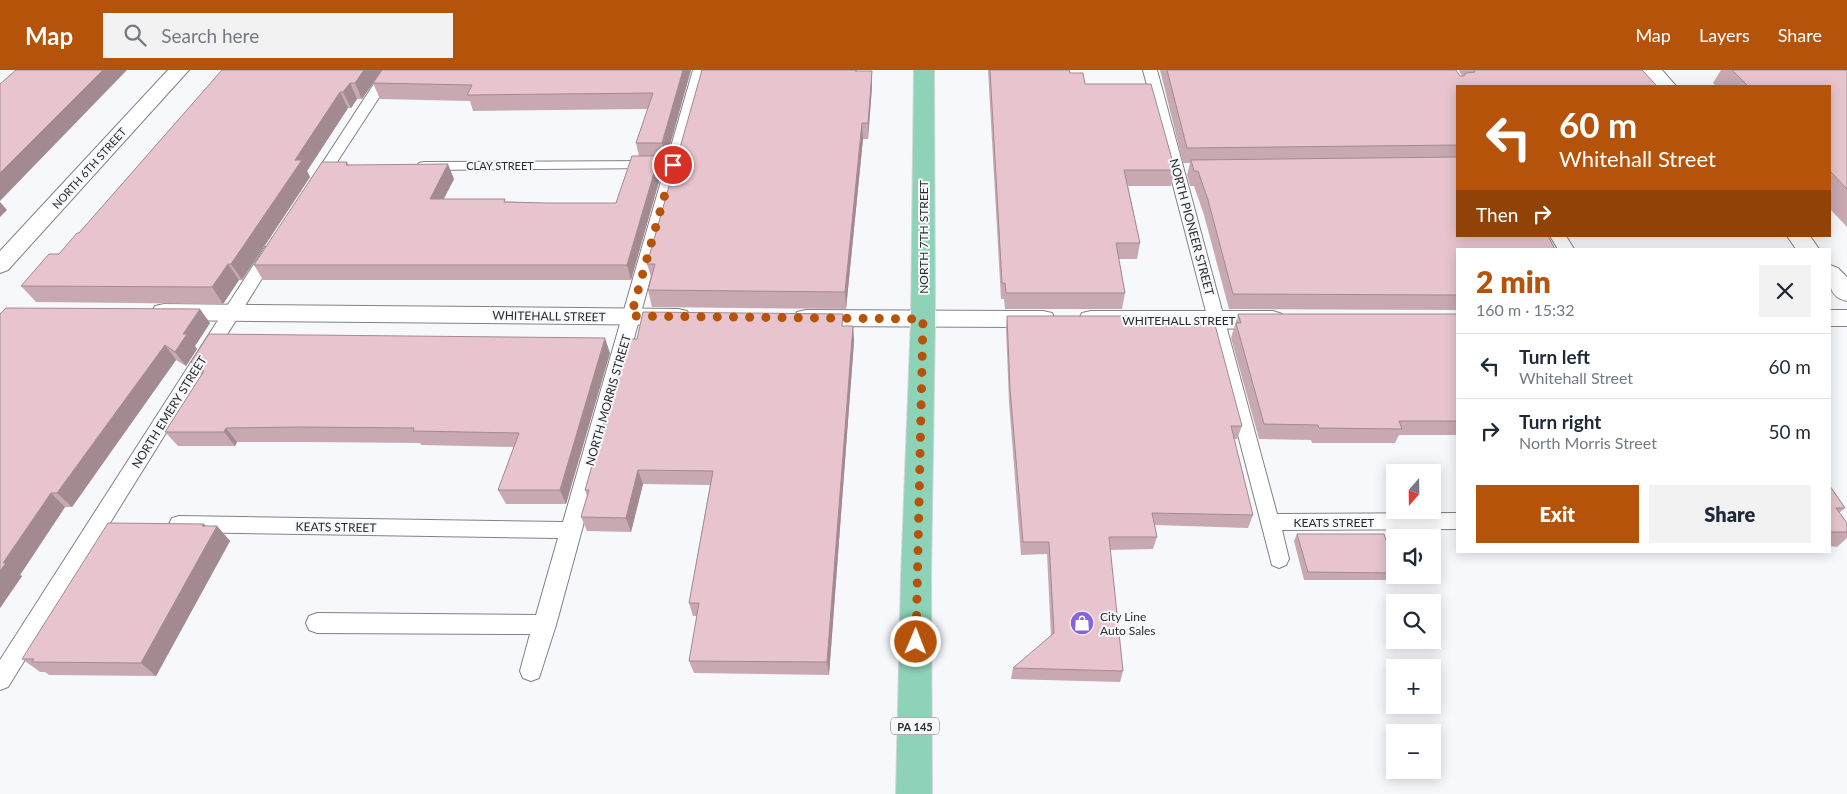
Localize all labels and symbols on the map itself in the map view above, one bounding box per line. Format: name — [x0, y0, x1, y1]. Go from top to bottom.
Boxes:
street label: NORTH 6TH STREET — [49, 125, 129, 211]
pin — [652, 144, 694, 186]
street label: NORTH PIONEER STREET — [1166, 157, 1218, 297]
street label: CLAY STREET — [466, 159, 534, 172]
street label: NORTH 7TH STREET — [916, 180, 931, 294]
street label: WHITEHALL STREET — [492, 308, 606, 324]
street label: WHITEHALL STREET — [1122, 313, 1236, 328]
street label: NORTH MORRIS STREET — [582, 333, 634, 467]
street label: NORTH EMERY STREET — [128, 353, 210, 471]
north arrow — [1386, 464, 1441, 519]
street label: KEATS STREET — [1294, 515, 1374, 530]
street label: KEATS STREET — [295, 519, 377, 535]
place label: City Line Auto Sales — [1100, 609, 1156, 638]
shop icon: City Line Auto Sales — [1069, 610, 1095, 636]
position arrow — [889, 615, 941, 667]
road number: PA 145 — [891, 718, 939, 734]

